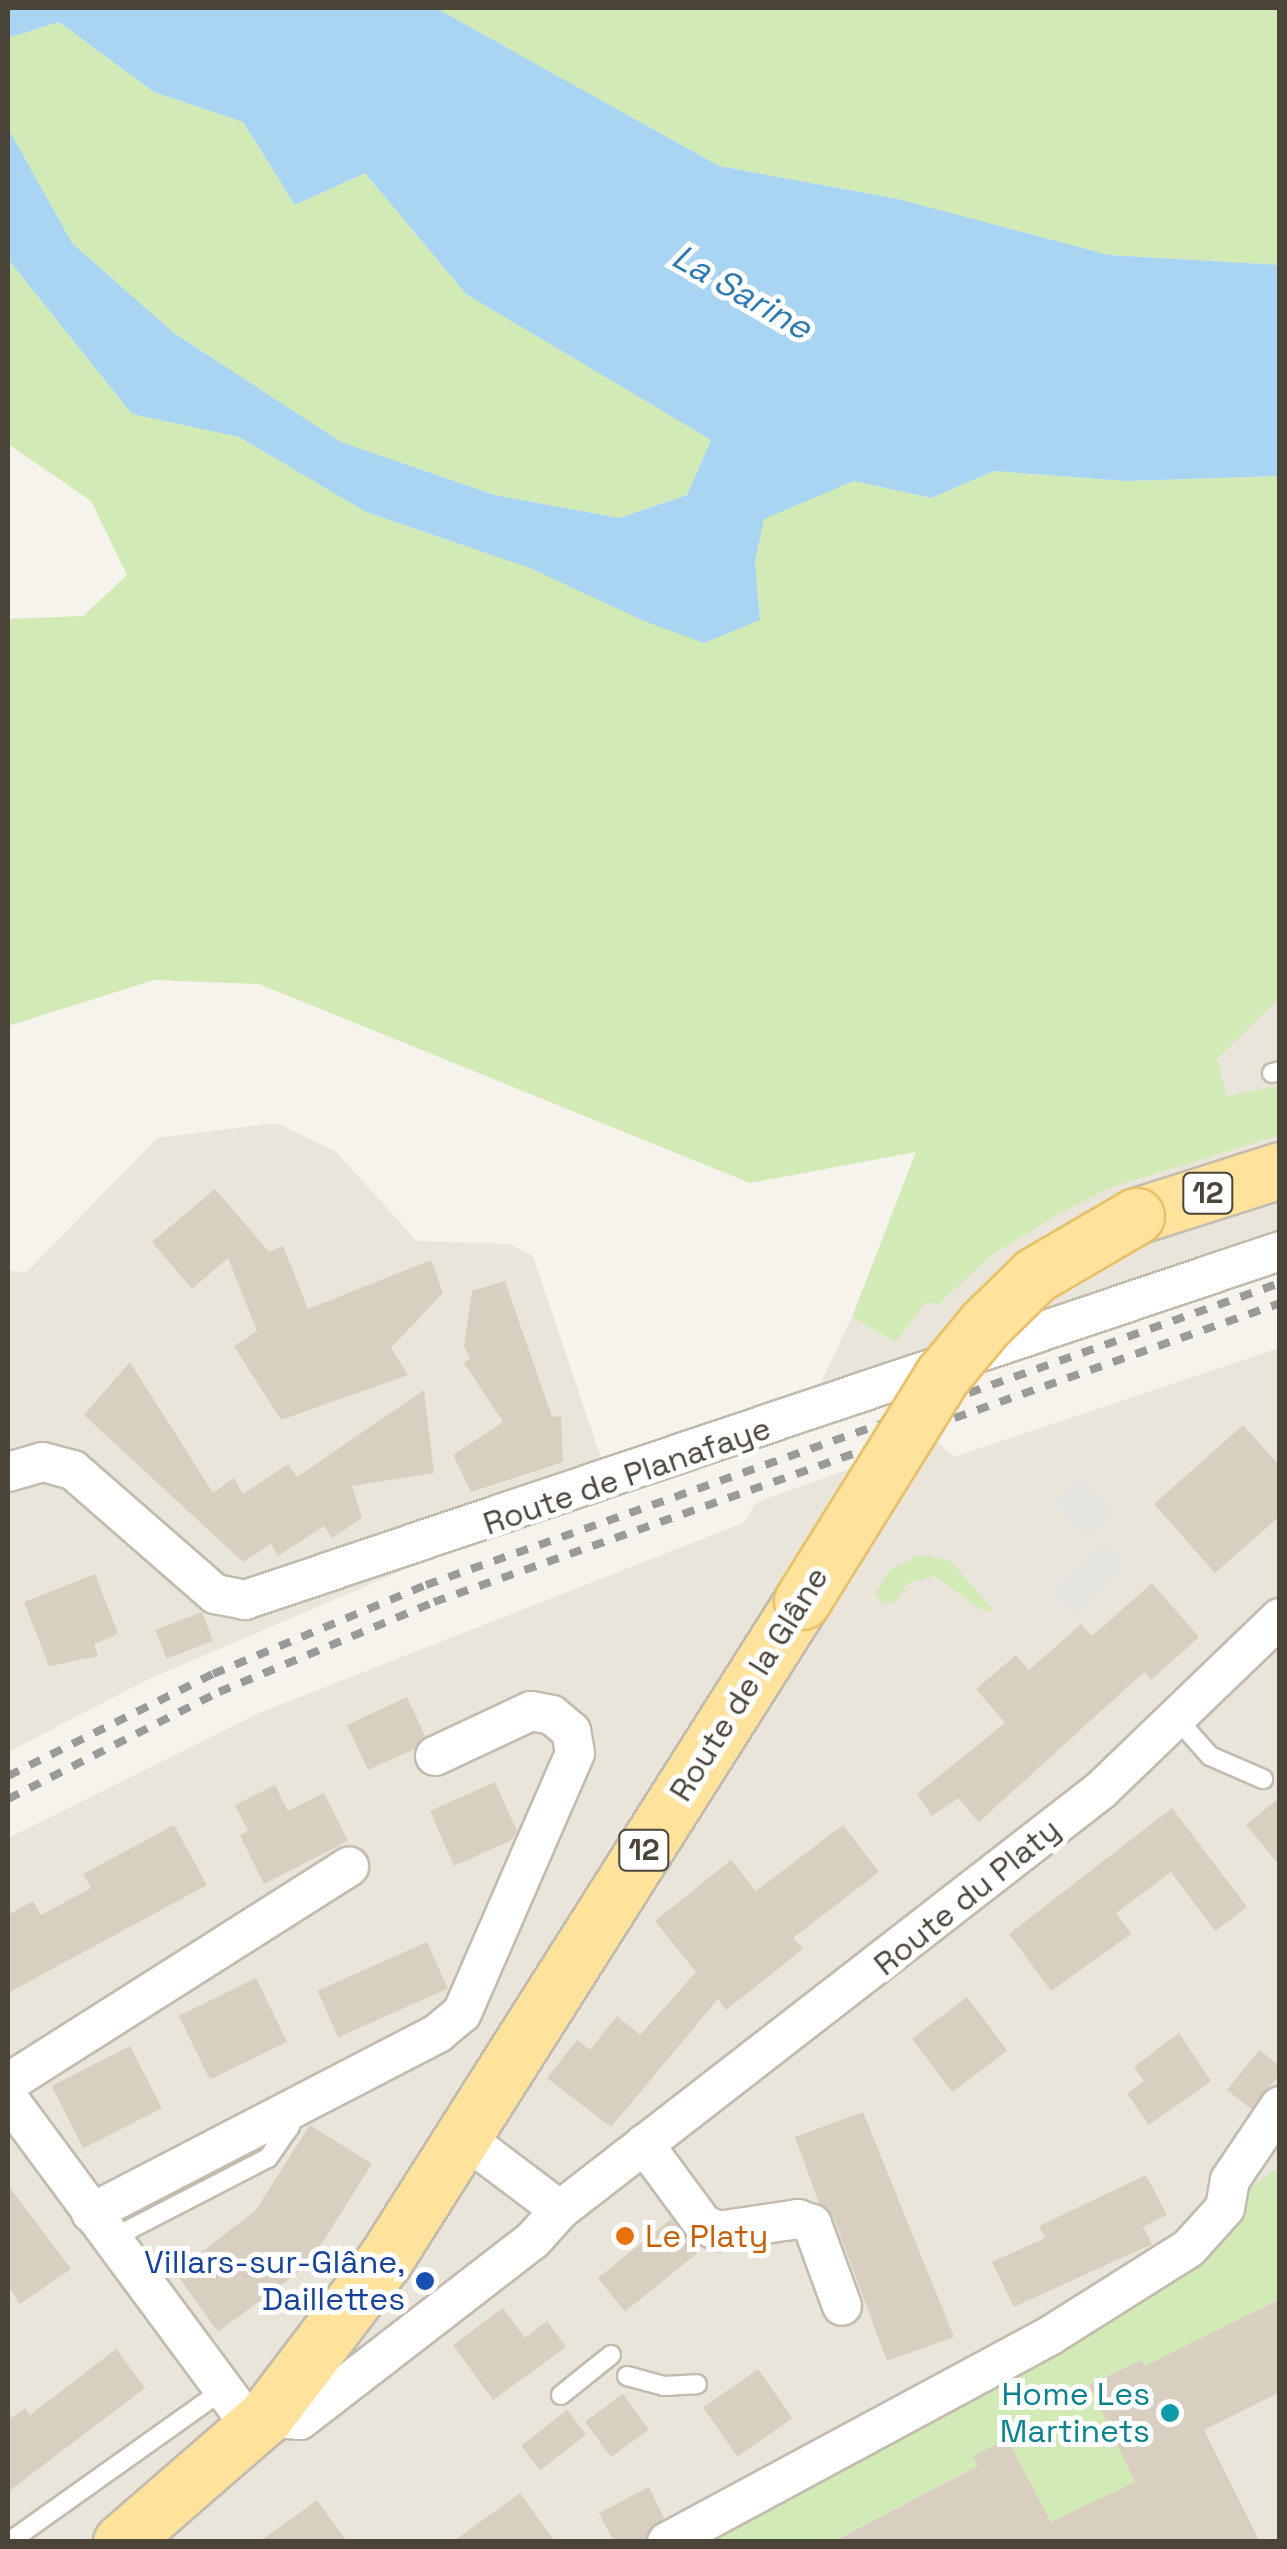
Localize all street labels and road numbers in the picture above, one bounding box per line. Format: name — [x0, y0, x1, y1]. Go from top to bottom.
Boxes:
road number: 12 — [1180, 1168, 1236, 1218]
street label: Route de Planafaye — [478, 1409, 776, 1543]
street label: Route de la Glâne — [661, 1560, 837, 1808]
street label: Route du Platy — [866, 1810, 1068, 1984]
road number: 12 — [616, 1825, 672, 1875]

